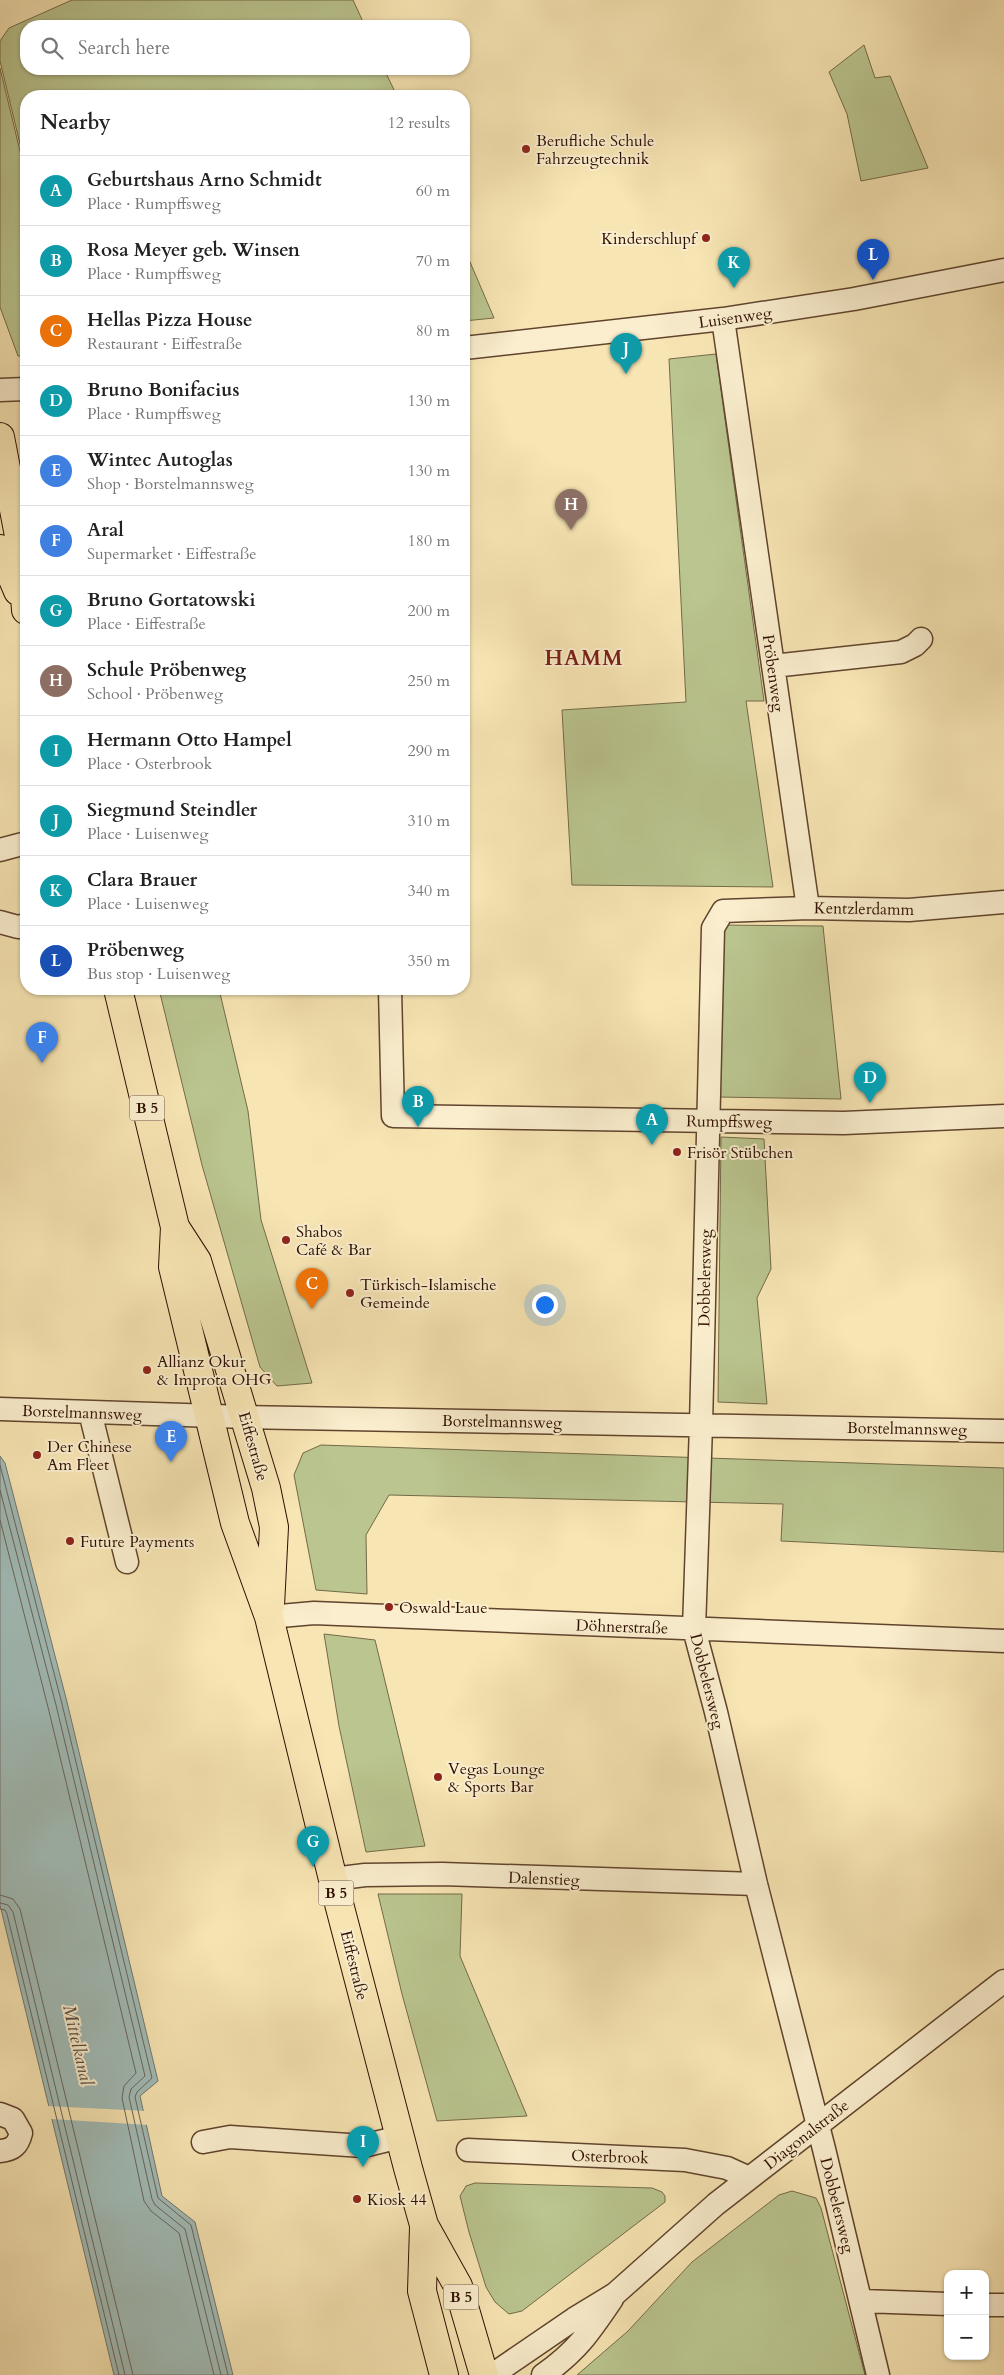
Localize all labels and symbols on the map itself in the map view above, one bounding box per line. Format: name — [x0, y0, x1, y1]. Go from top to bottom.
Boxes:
place label: Berufliche Schule Fahrzeugtechnik — [536, 130, 654, 170]
marker: Berufliche Schule Fahrzeugtechnik — [520, 143, 532, 155]
place label: Kinderschlupf — [601, 228, 699, 250]
marker: Kinderschlupf — [700, 232, 712, 244]
pin: L — [857, 239, 889, 280]
pin: K — [718, 247, 750, 288]
street label: Luisenweg — [697, 302, 773, 334]
pin: J — [610, 333, 642, 374]
pin: H — [555, 489, 587, 530]
street label: Pröbenweg — [757, 633, 789, 713]
district label: HAMM — [544, 644, 624, 673]
street label: Kentzlerdamm — [814, 897, 915, 921]
pin: F — [26, 1022, 58, 1063]
pin: D — [854, 1062, 886, 1103]
pin: B — [402, 1086, 434, 1127]
road number: B 5 — [130, 1096, 164, 1120]
pin: A — [636, 1104, 668, 1145]
street label: Rumpffsweg — [686, 1110, 772, 1134]
place label: Frisör Stübchen — [687, 1142, 793, 1164]
marker: Frisör Stübchen — [671, 1146, 683, 1158]
place label: Shabos Café & Bar — [296, 1221, 372, 1261]
street label: Dobbelersweg — [693, 1229, 717, 1327]
marker: Shabos Café & Bar — [280, 1234, 292, 1246]
pin: C — [296, 1268, 328, 1309]
place label: Türkisch-Islamische Gemeinde — [360, 1274, 496, 1314]
marker: Türkisch-Islamische Gemeinde — [344, 1287, 356, 1299]
your location — [532, 1292, 558, 1318]
place label: Allianz Okur & Improta OHG — [157, 1351, 272, 1391]
marker: Allianz Okur & Improta OHG — [141, 1364, 153, 1376]
street label: Borstelmannsweg — [22, 1400, 142, 1426]
street label: Eiffestraße — [233, 1409, 273, 1484]
street label: Borstelmannsweg — [442, 1410, 562, 1434]
street label: Borstelmannsweg — [847, 1417, 967, 1441]
pin: E — [155, 1421, 187, 1462]
place label: Der Chinese Am Fleet — [47, 1436, 132, 1476]
marker: Der Chinese Am Fleet — [31, 1449, 43, 1461]
place label: Future Payments — [80, 1531, 194, 1553]
marker: Future Payments — [64, 1535, 76, 1547]
place label: Oswald Laue — [399, 1597, 487, 1619]
marker: Oswald Laue — [383, 1601, 395, 1613]
street label: Döhnerstraße — [575, 1614, 669, 1640]
street label: Dobbelersweg — [685, 1631, 730, 1731]
place label: Vegas Lounge & Sports Bar — [448, 1758, 545, 1798]
marker: Vegas Lounge & Sports Bar — [432, 1771, 444, 1783]
pin: G — [297, 1826, 329, 1867]
street label: Dalenstieg — [508, 1867, 580, 1891]
road number: B 5 — [318, 1880, 354, 1906]
street label: Eiffestraße — [335, 1928, 373, 2002]
water label: Mittelkanal — [56, 2002, 99, 2089]
street label: Diagonalstraße — [760, 2095, 854, 2175]
pin: I — [347, 2126, 379, 2167]
street label: Osterbrook — [571, 2145, 650, 2169]
street label: Dobbelersweg — [815, 2155, 860, 2255]
place label: Kiosk 44 — [367, 2189, 427, 2211]
marker: Kiosk 44 — [351, 2193, 363, 2205]
road number: B 5 — [444, 2284, 478, 2310]

